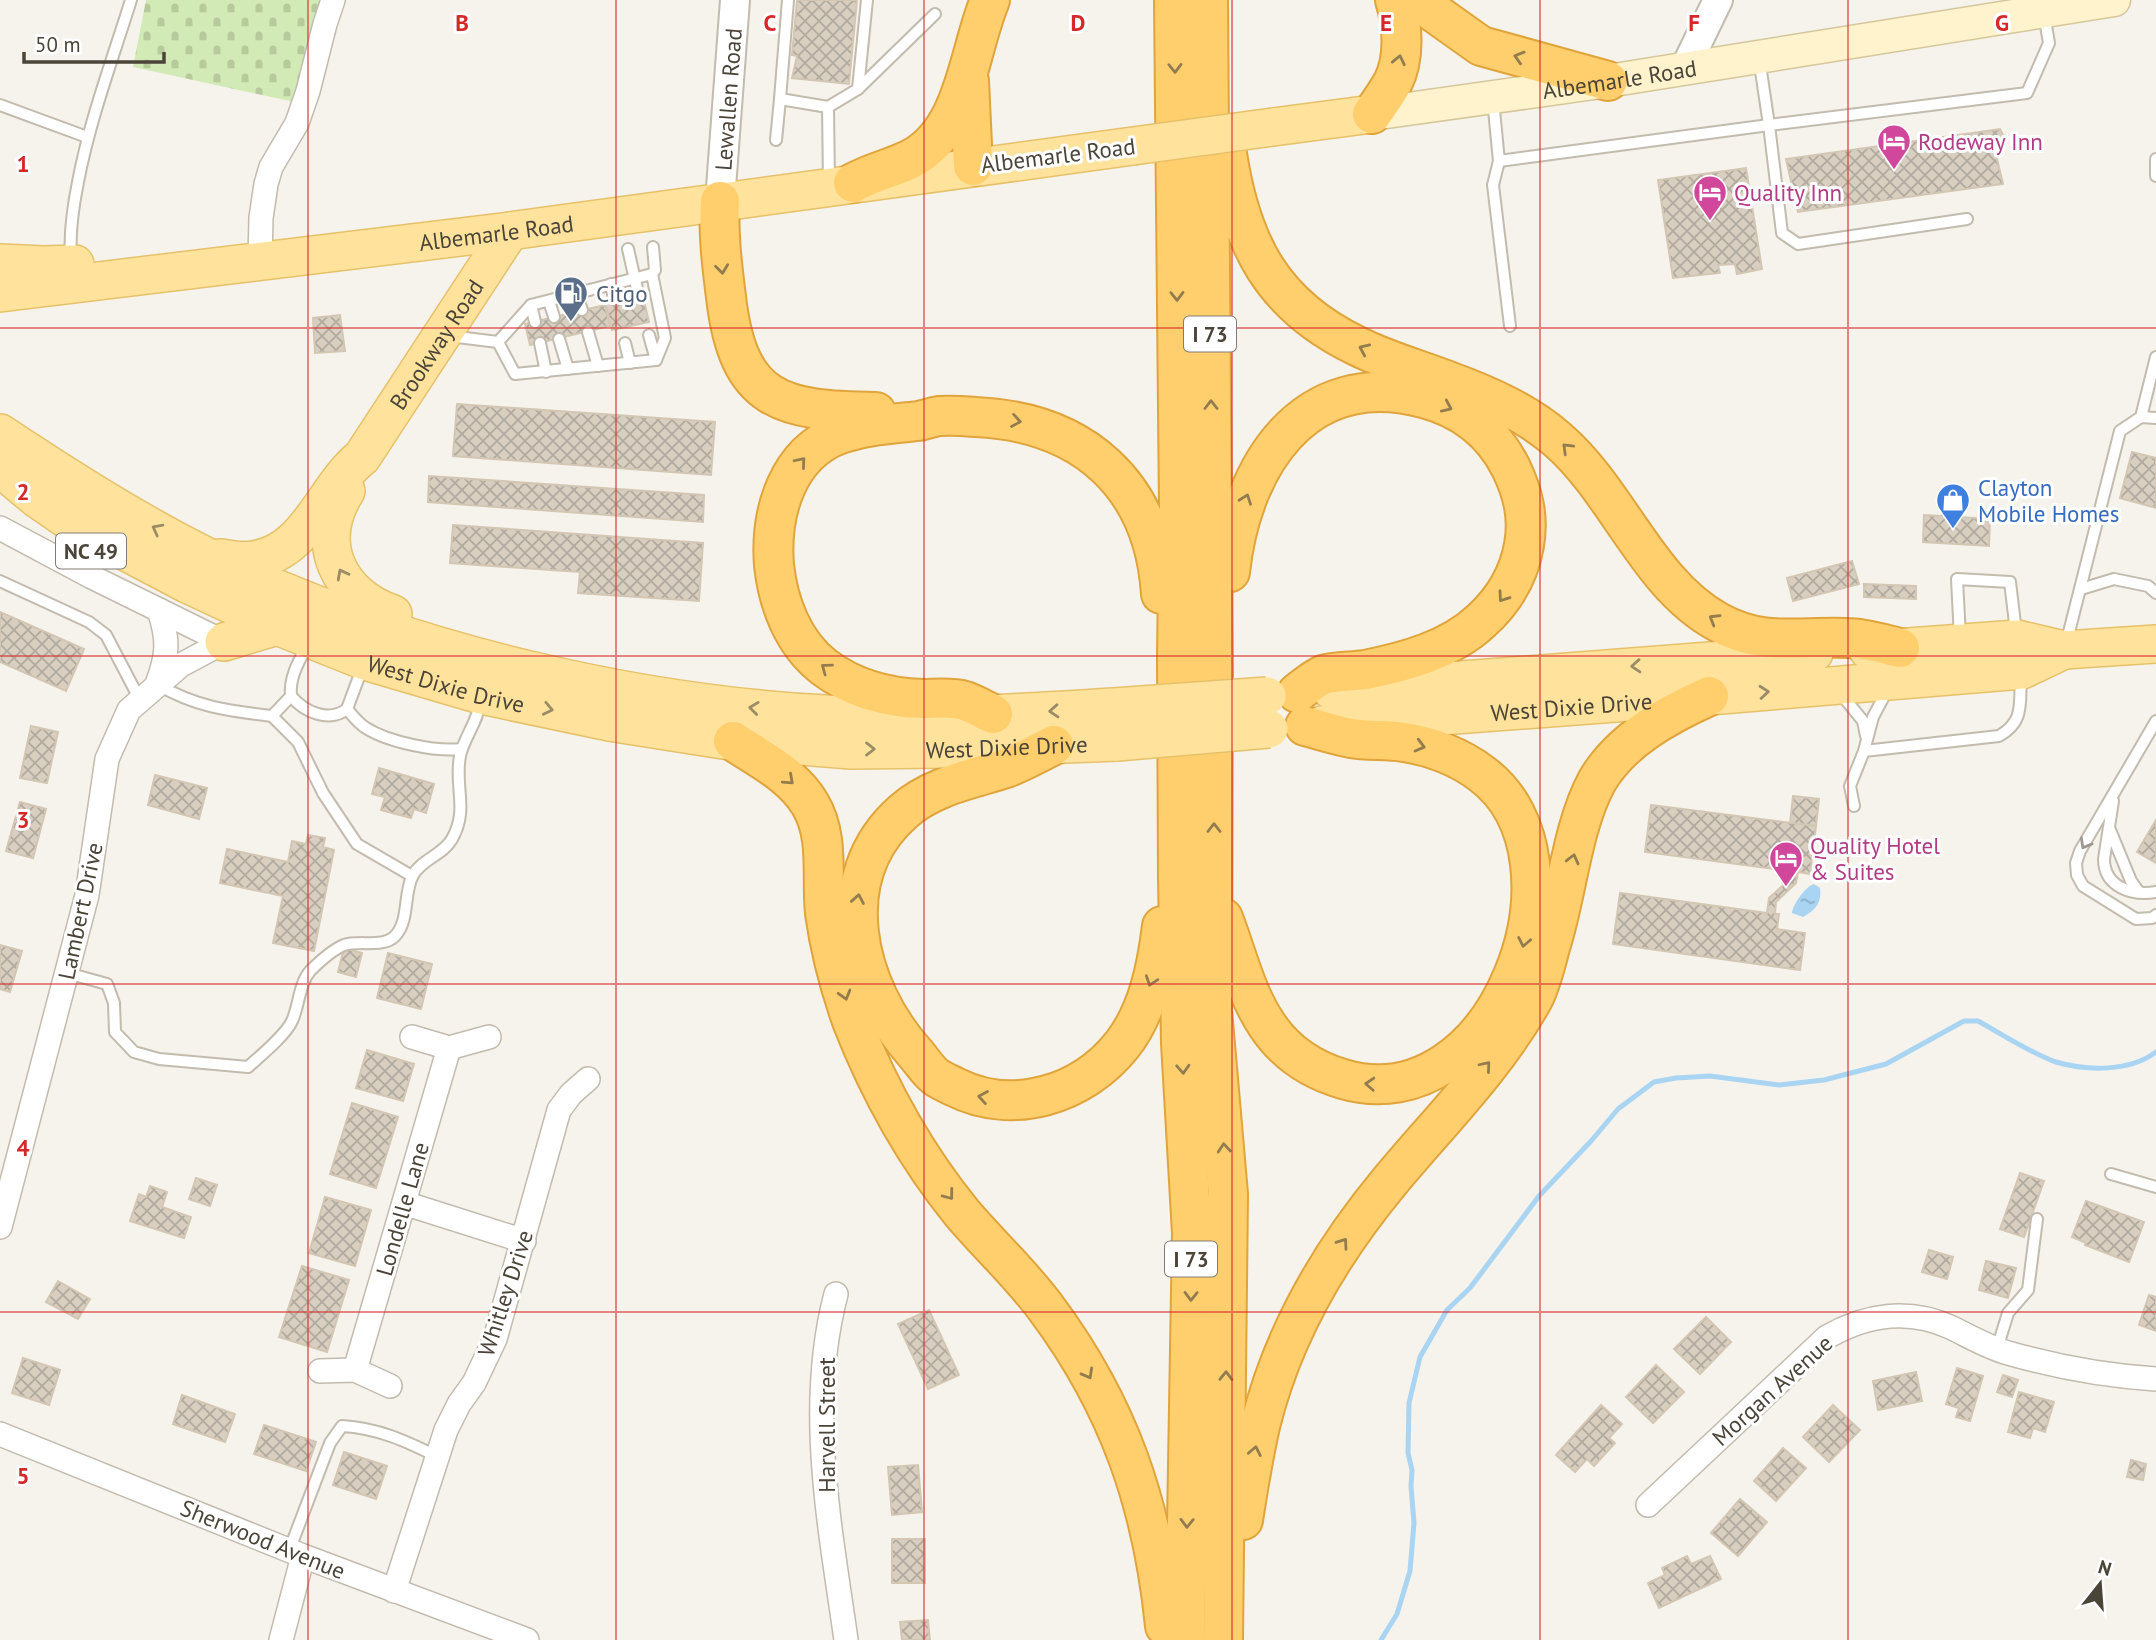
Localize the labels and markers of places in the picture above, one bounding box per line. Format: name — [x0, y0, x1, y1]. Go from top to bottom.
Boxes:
hotel icon: Rodeway Inn — [1875, 122, 1913, 171]
place label: Rodeway Inn — [1918, 127, 2043, 156]
hotel icon: Quality Inn — [1691, 173, 1729, 222]
place label: Quality Inn — [1734, 178, 1842, 207]
fuel station icon: Citgo — [552, 274, 590, 323]
place label: Citgo — [596, 279, 648, 308]
place label: Clayton Mobile Homes — [1978, 473, 2119, 528]
shop icon: Clayton Mobile Homes — [1934, 481, 1972, 530]
place label: Quality Hotel & Suites — [1810, 831, 1940, 886]
hotel icon: Quality Hotel & Suites — [1767, 839, 1805, 888]

